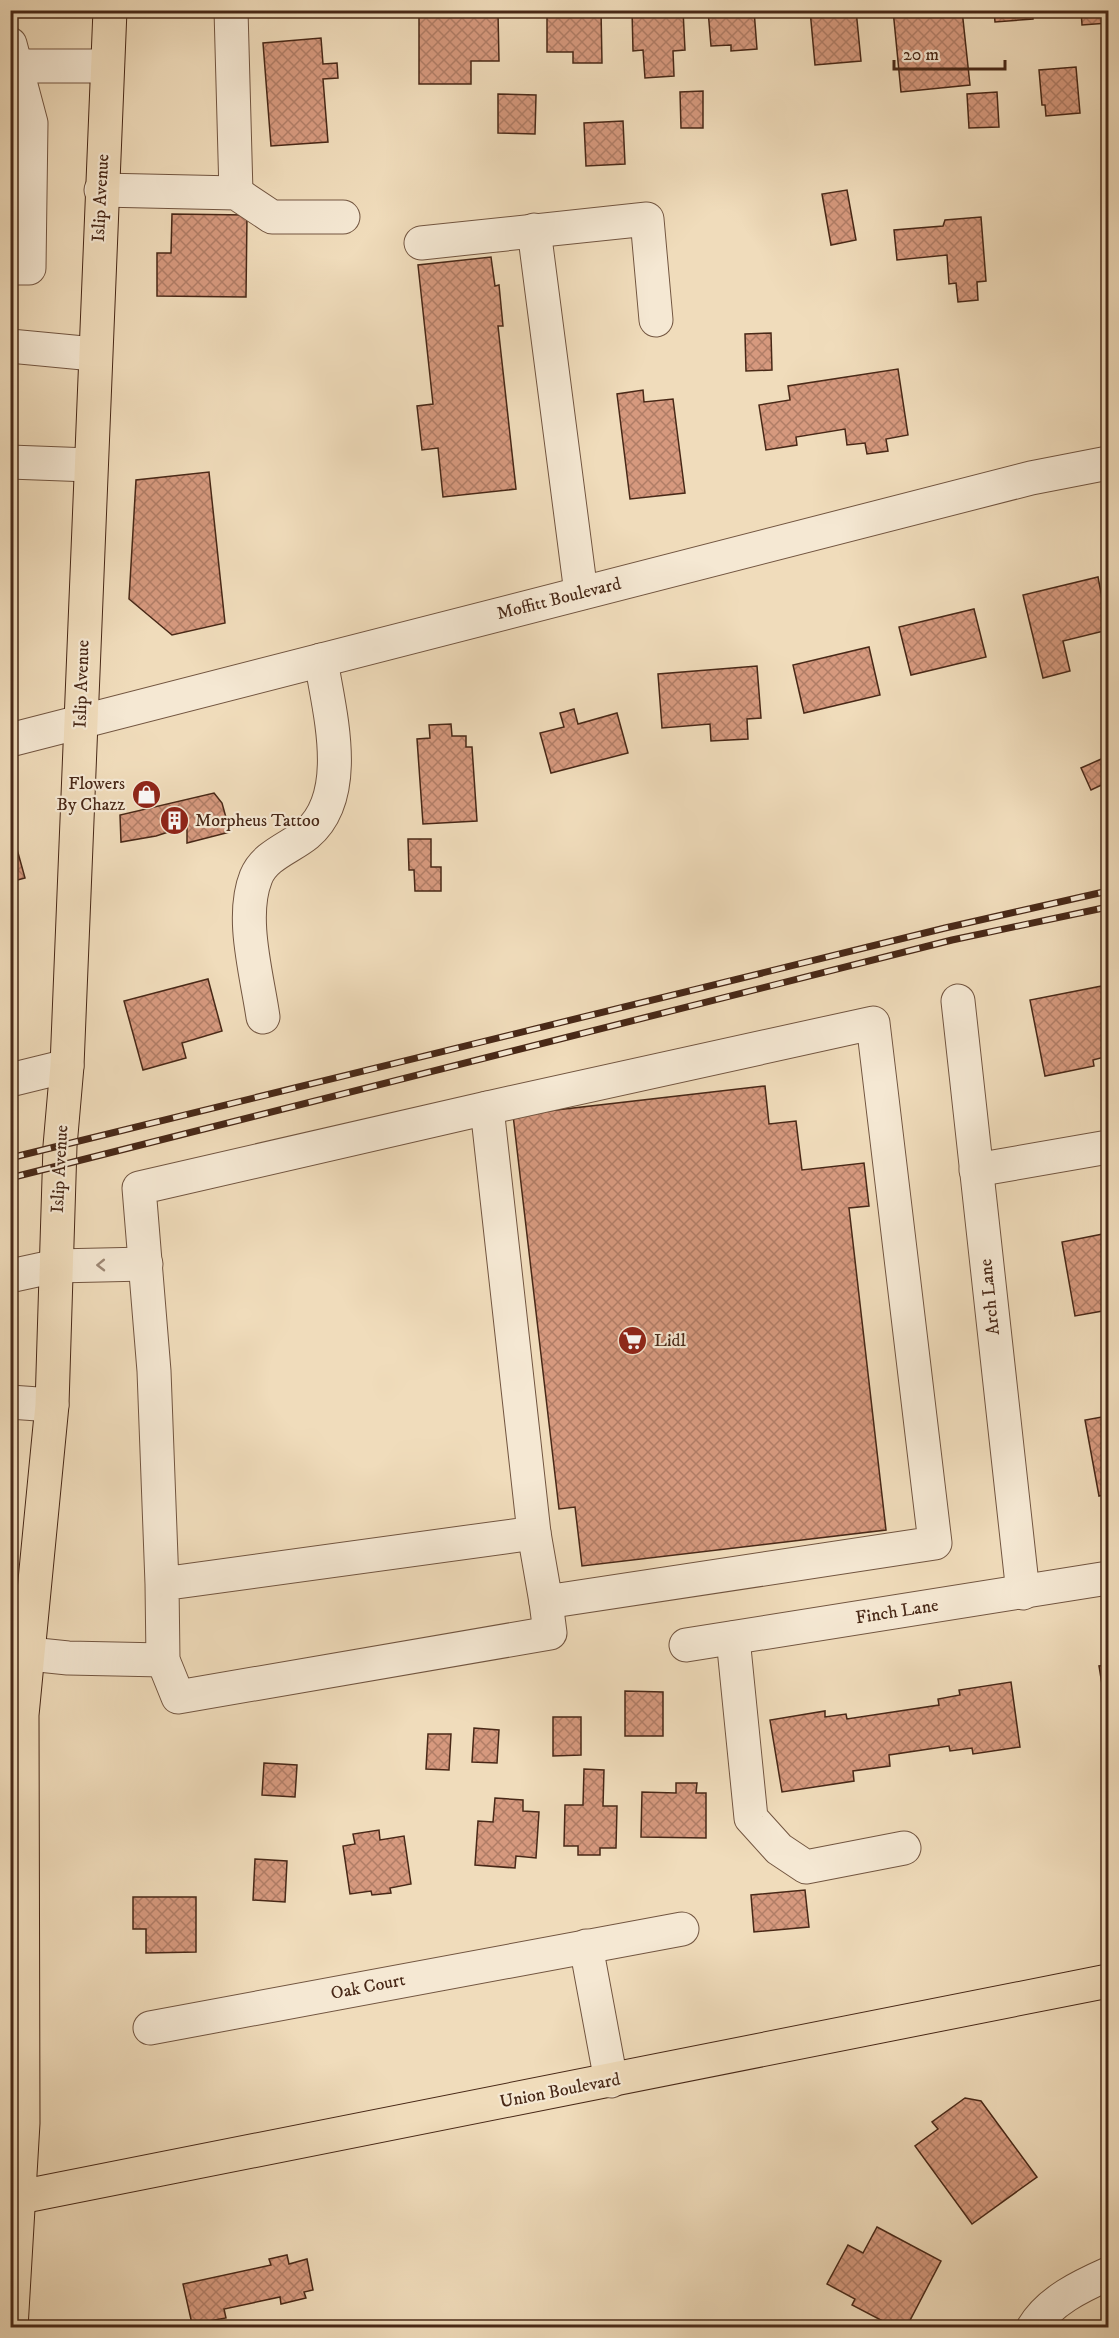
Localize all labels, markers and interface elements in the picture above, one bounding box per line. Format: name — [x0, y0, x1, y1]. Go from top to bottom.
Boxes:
scale bar — [894, 33, 1005, 71]
text: 20 m — [903, 44, 939, 66]
street label: Islip Avenue — [88, 153, 114, 243]
street label: Moffitt Boulevard — [495, 573, 623, 625]
street label: Islip Avenue — [69, 640, 95, 728]
place label: Flowers By Chazz — [57, 773, 125, 816]
shop icon: Flowers By Chazz — [130, 778, 162, 810]
building icon: Morpheus Tattoo — [158, 805, 190, 837]
place label: Morpheus Tattoo — [195, 810, 320, 832]
street label: Islip Avenue — [47, 1124, 73, 1214]
one-way arrow — [97, 1258, 106, 1271]
street label: Arch Lane — [975, 1258, 1005, 1336]
supermarket icon: Lidl — [617, 1325, 649, 1357]
place label: Lidl — [654, 1330, 687, 1352]
street label: Finch Lane — [854, 1595, 940, 1629]
street label: Oak Court — [329, 1969, 407, 2005]
street label: Union Boulevard — [498, 2069, 622, 2113]

